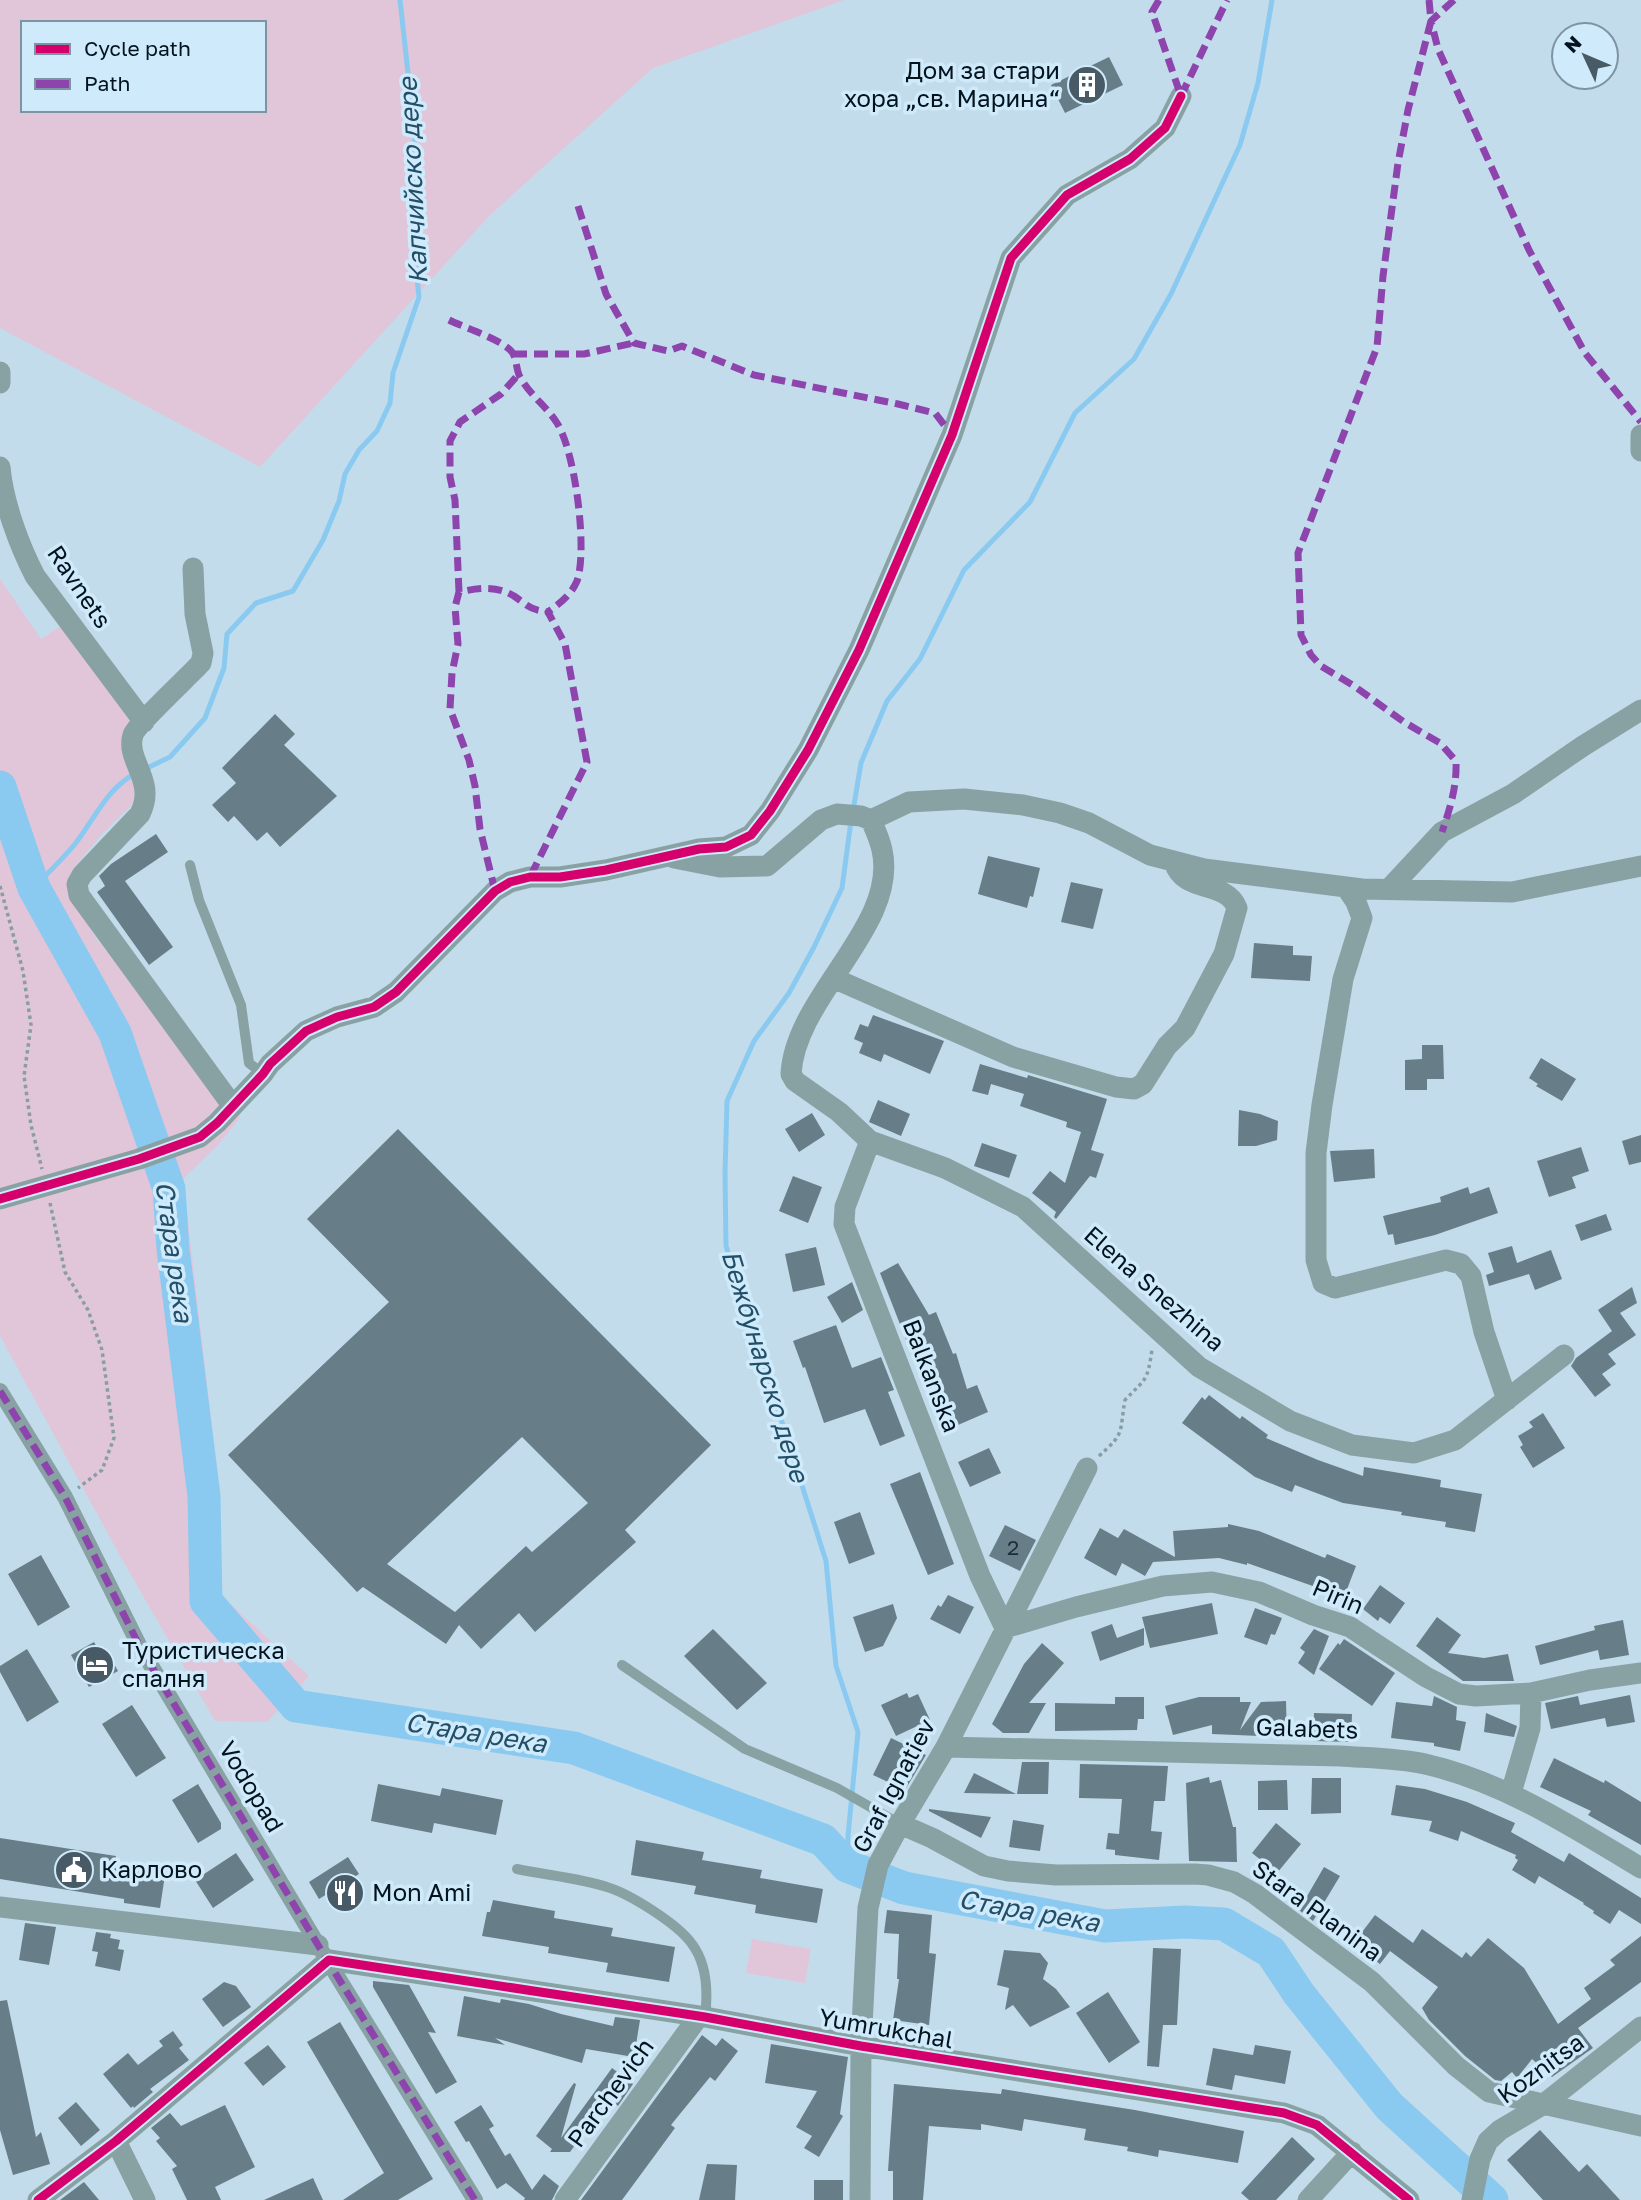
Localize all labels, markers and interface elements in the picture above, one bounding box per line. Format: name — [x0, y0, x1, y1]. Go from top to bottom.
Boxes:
legend — [21, 21, 266, 112]
north arrow — [1550, 21, 1620, 91]
text: N — [1559, 31, 1586, 57]
text: Cycle path — [84, 35, 191, 61]
place label: Дом за стари хора „св. Марина“ — [844, 55, 1060, 112]
building icon: Дом за стари хора „св. Марина“ — [1066, 64, 1108, 106]
text: Path — [84, 70, 131, 96]
water label: Капчийско дере — [392, 75, 433, 285]
street label: Ravnets — [42, 539, 118, 633]
water label: Стара река — [149, 1179, 200, 1326]
street label: Elena Snezhina — [1079, 1219, 1231, 1357]
water label: Бежбунарско дере — [715, 1246, 816, 1487]
street label: Balkanska — [898, 1315, 967, 1436]
house number: 2 — [1007, 1534, 1019, 1560]
street label: Pirin — [1309, 1572, 1369, 1619]
place label: Туристическа спалня — [122, 1635, 285, 1692]
hotel icon: Туристическа спалня — [74, 1644, 116, 1686]
water label: Стара река — [403, 1706, 550, 1759]
street label: Galabets — [1255, 1711, 1359, 1744]
street label: Graf Ignatiev — [845, 1713, 940, 1857]
street label: Vodopad — [214, 1735, 291, 1837]
public building icon: Карлово — [53, 1849, 95, 1891]
street label: Stara Planina — [1247, 1853, 1388, 1967]
place label: Карлово — [101, 1854, 202, 1883]
restaurant icon: Mon Ami — [324, 1872, 366, 1914]
place label: Mon Ami — [372, 1877, 472, 1906]
water label: Стара река — [956, 1883, 1103, 1938]
street label: Yumrukchal — [817, 2001, 956, 2054]
street label: Koznitsa — [1491, 2027, 1589, 2109]
street label: Parchevich — [561, 2032, 659, 2152]

